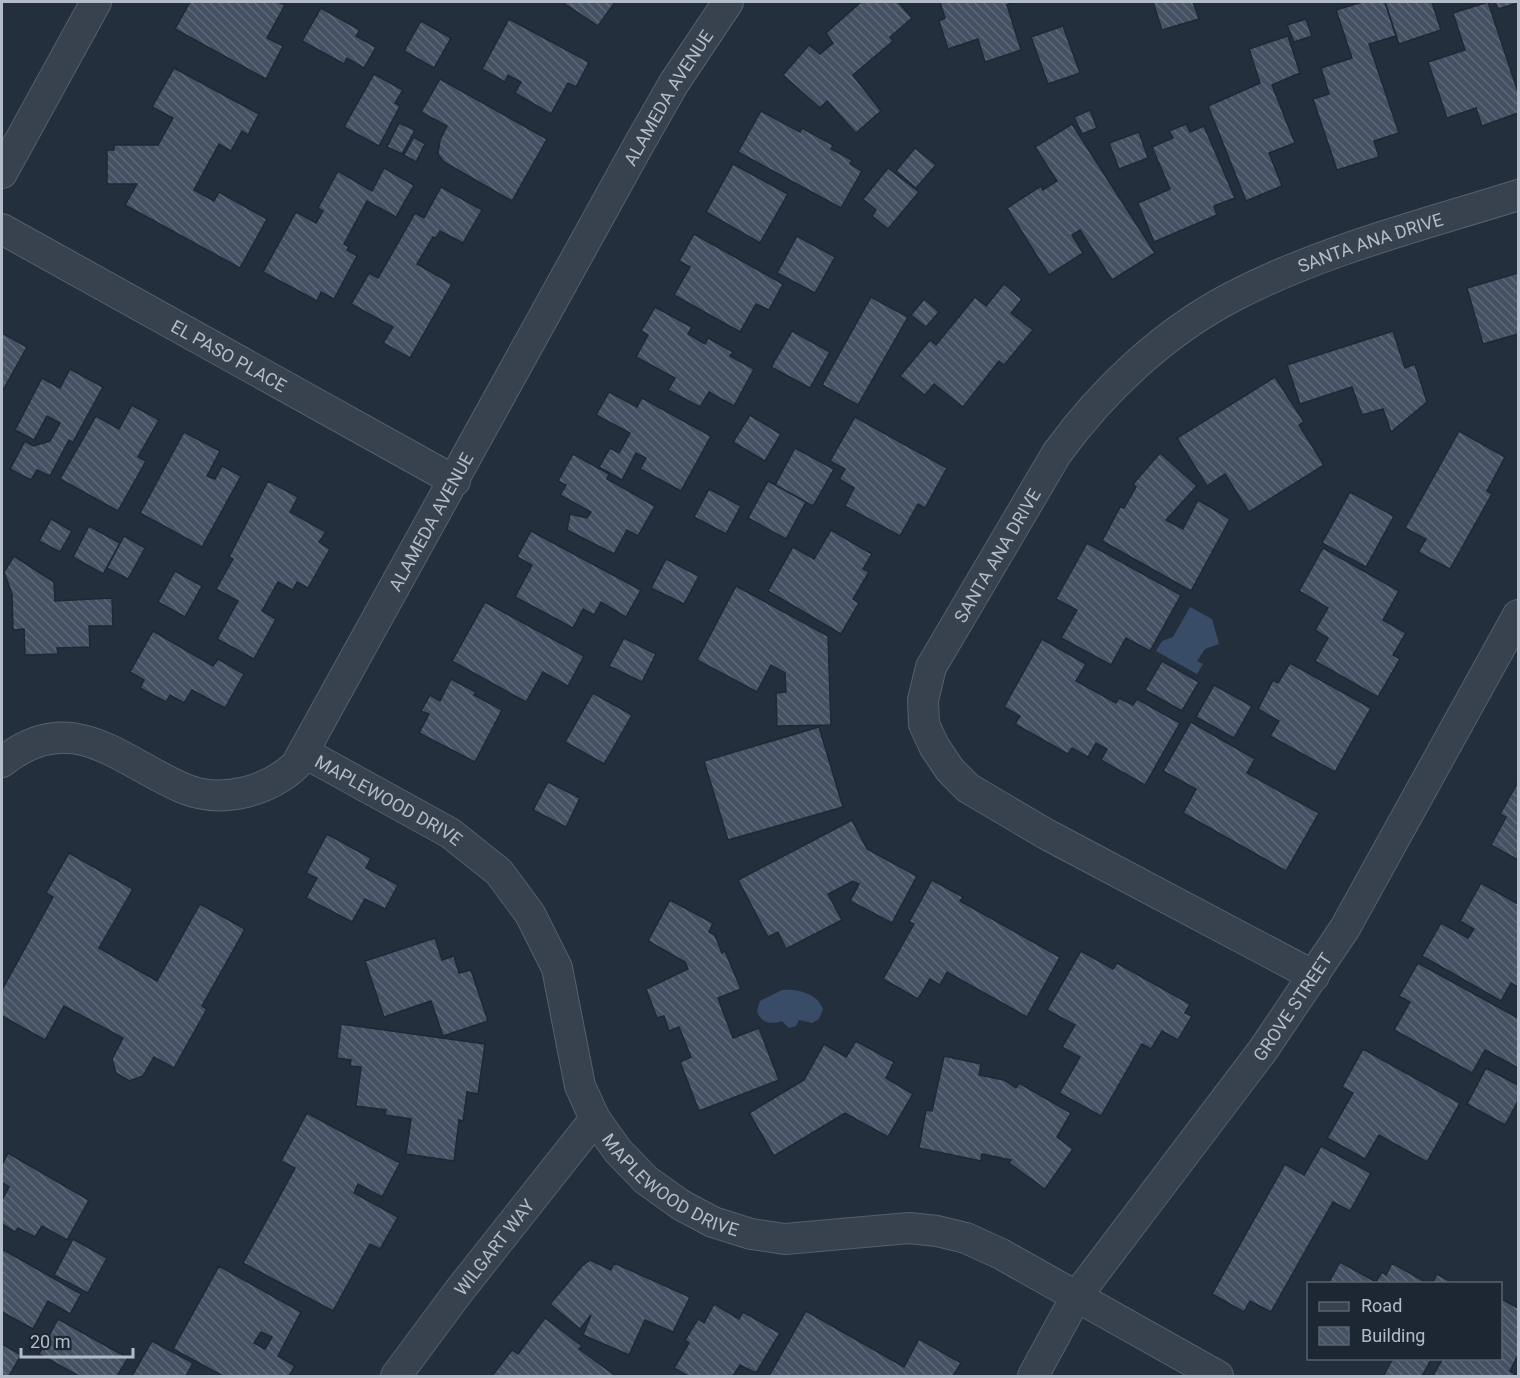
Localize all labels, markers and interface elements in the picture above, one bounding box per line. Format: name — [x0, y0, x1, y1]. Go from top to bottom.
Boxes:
street label: ALAMEDA AVENUE — [619, 26, 717, 169]
street label: SANTA ANA DRIVE — [1295, 208, 1445, 276]
street label: EL PASO PLACE — [168, 315, 291, 396]
street label: ALAMEDA AVENUE — [384, 449, 477, 594]
street label: SANTA ANA DRIVE — [949, 485, 1044, 626]
street label: MAPLEWOOD DRIVE — [312, 750, 467, 849]
street label: GROVE STREET — [1248, 948, 1336, 1065]
street label: MAPLEWOOD DRIVE — [598, 1129, 741, 1240]
street label: WILGART WAY — [449, 1195, 538, 1299]
legend — [1307, 1282, 1502, 1360]
text: Road — [1361, 1295, 1402, 1316]
scale bar — [21, 1321, 134, 1359]
text: Building — [1361, 1325, 1425, 1346]
text: 20 m — [30, 1331, 70, 1352]

